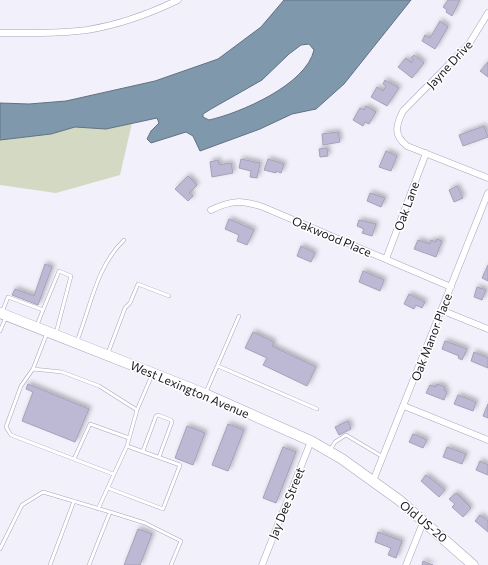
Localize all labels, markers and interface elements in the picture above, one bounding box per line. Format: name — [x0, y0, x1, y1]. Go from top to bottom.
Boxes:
street label: Jayne Drive — [423, 37, 475, 92]
street label: Oak Lane — [391, 180, 421, 232]
street label: Oakwood Place — [290, 213, 374, 259]
street label: Oak Manor Place — [408, 291, 454, 383]
street label: West Lexington Avenue — [129, 358, 251, 420]
street label: Jay Dee Street — [265, 465, 308, 541]
street label: Old US-20 — [398, 497, 451, 545]

